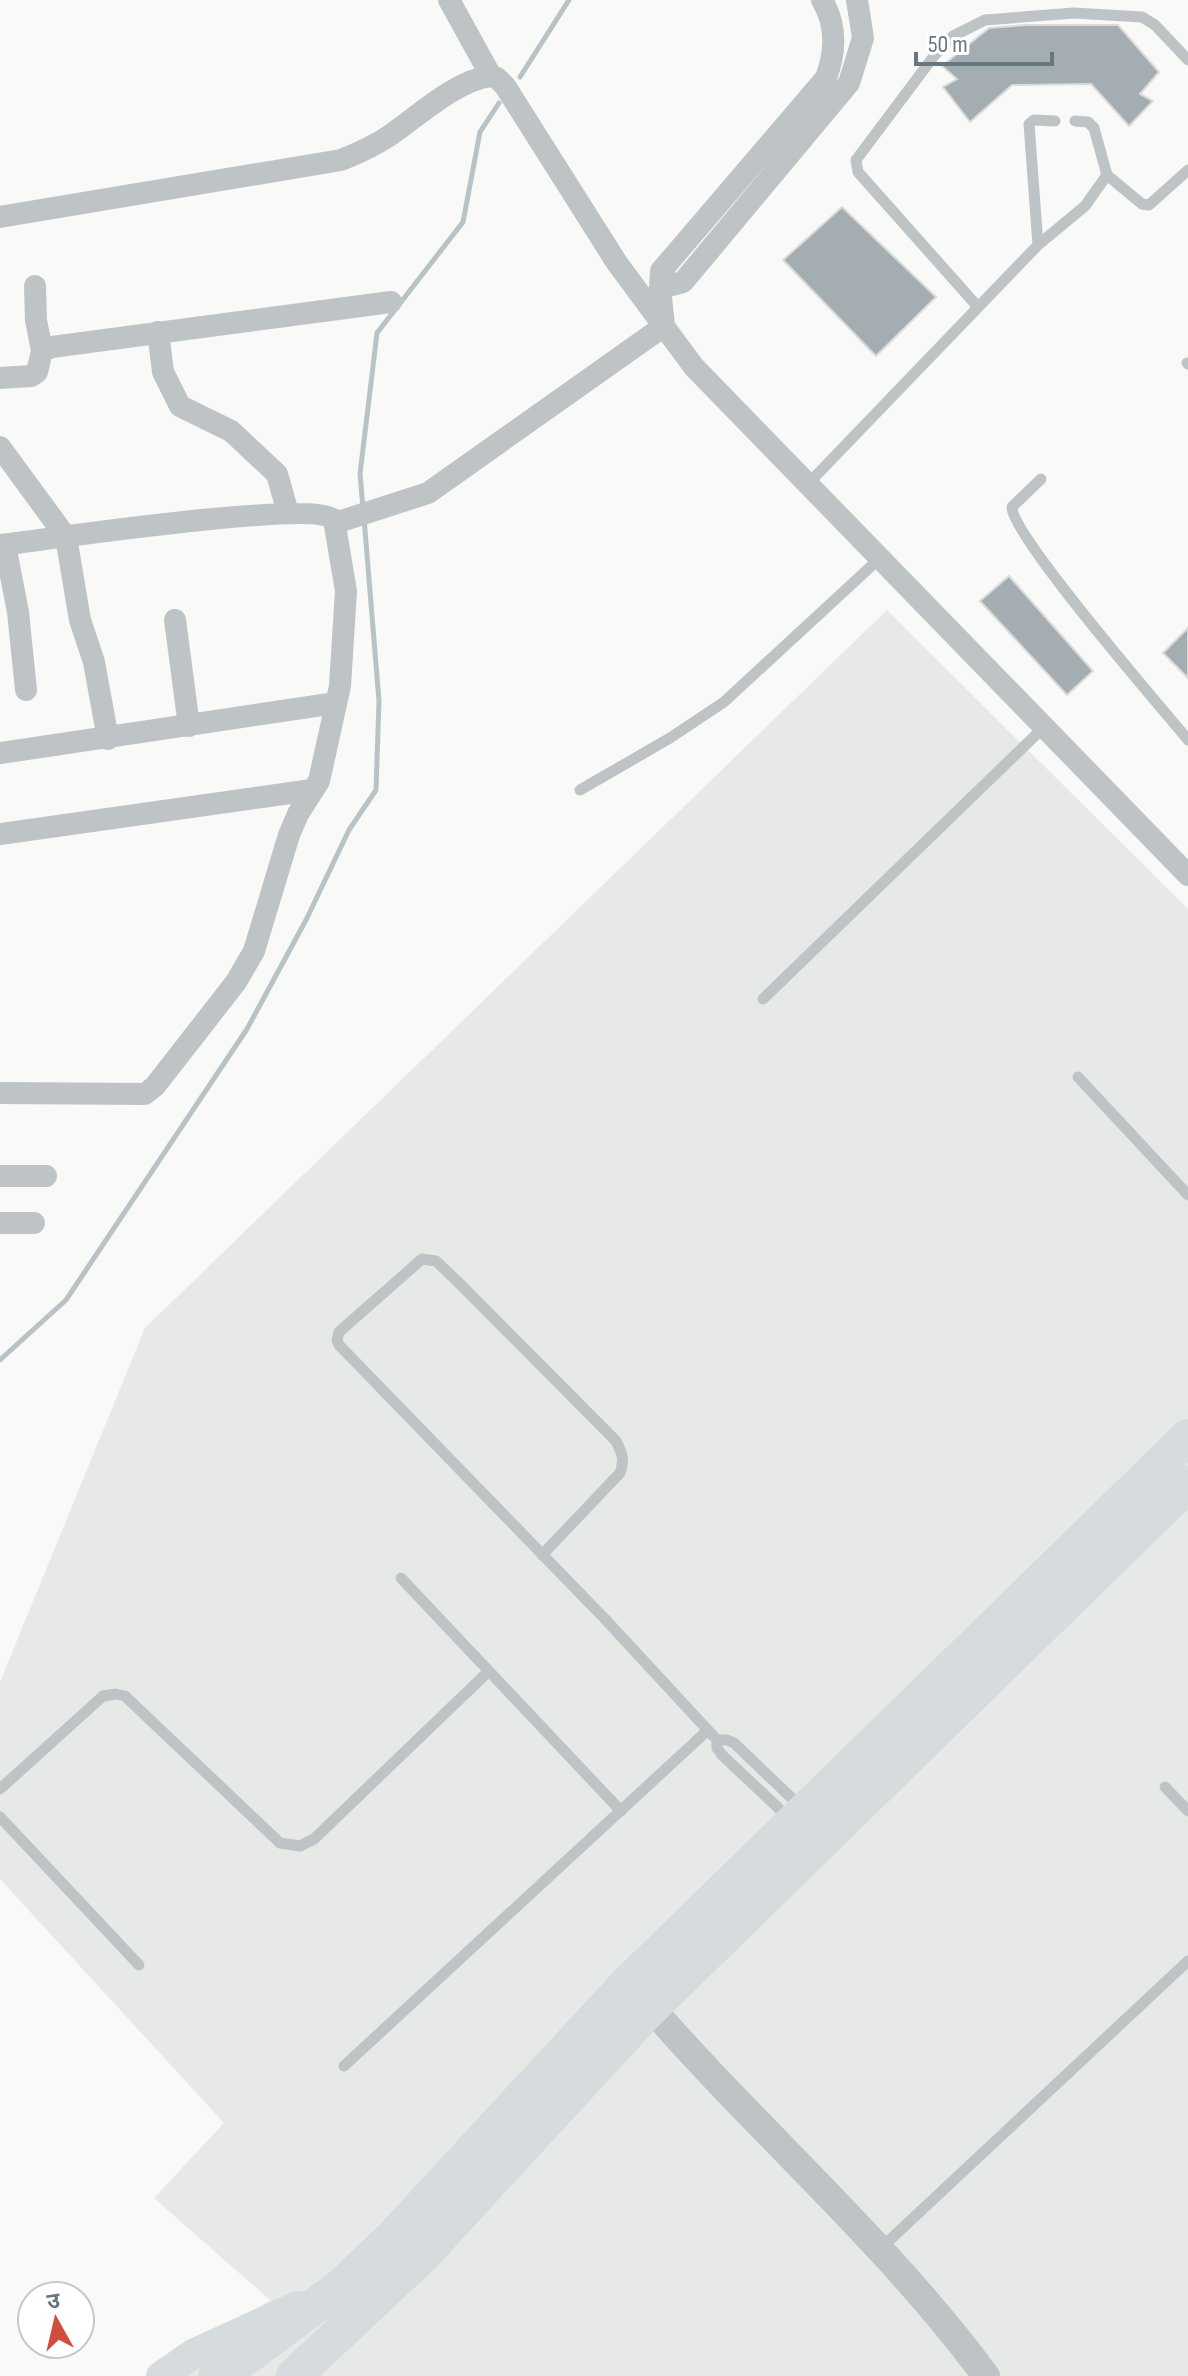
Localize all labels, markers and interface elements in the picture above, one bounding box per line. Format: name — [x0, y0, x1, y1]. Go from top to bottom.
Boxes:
scale bar — [916, 16, 1052, 66]
text: 50 m — [928, 30, 968, 59]
north arrow — [16, 2280, 96, 2360]
text: उ — [45, 2287, 63, 2316]

